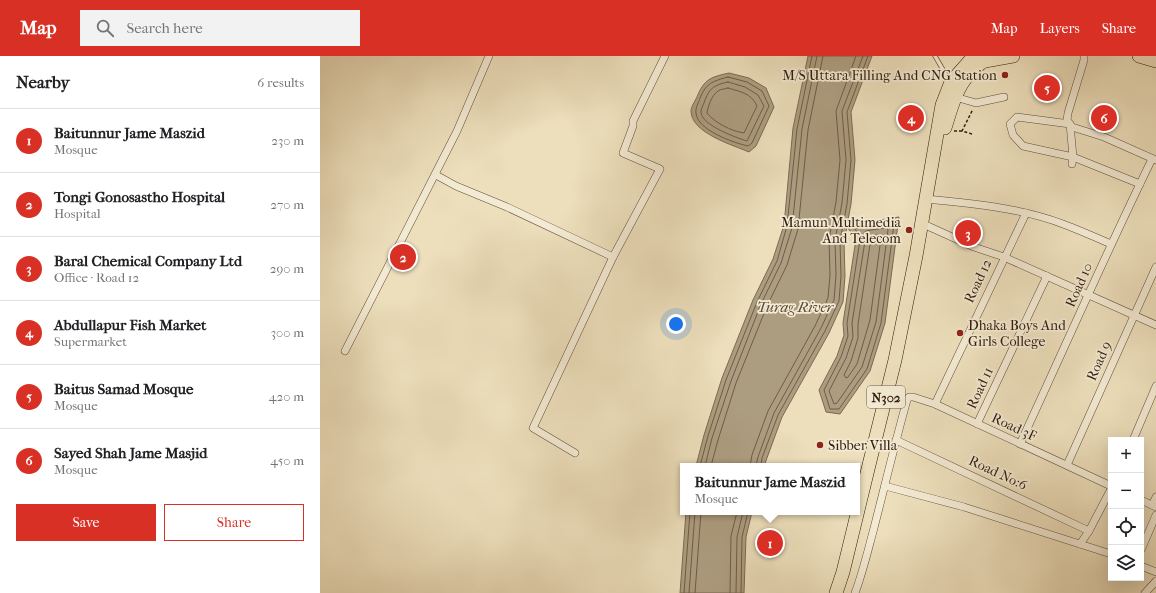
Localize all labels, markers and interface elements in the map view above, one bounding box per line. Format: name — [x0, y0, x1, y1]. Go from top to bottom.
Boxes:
search box — [80, 10, 360, 46]
text: Map — [20, 17, 56, 39]
icon: search — [94, 17, 116, 39]
text: Search here — [126, 19, 203, 37]
text: Map — [991, 20, 1018, 37]
text: Layers — [1040, 20, 1080, 37]
text: Share — [1102, 20, 1136, 37]
place label: M/S Uttara Filling And CNG Station — [782, 67, 997, 84]
marker: M/S Uttara Filling And CNG Station — [1000, 70, 1010, 80]
text: Nearby — [16, 72, 70, 92]
pin: 5 — [1034, 73, 1060, 103]
text: 6 results — [257, 75, 304, 90]
pin: 4 — [898, 103, 924, 133]
pin: 6 — [1091, 103, 1117, 133]
text: Baitunnur Jame Maszid — [54, 124, 205, 142]
text: 1 — [27, 133, 31, 148]
text: 230 m — [271, 133, 304, 148]
text: Mosque — [54, 142, 98, 157]
text: Tongi Gonosastho Hospital — [54, 188, 225, 206]
text: 2 — [26, 197, 32, 212]
text: 270 m — [270, 197, 304, 212]
text: Hospital — [54, 206, 101, 221]
place label: Mamun Multimedia And Telecom — [781, 214, 902, 247]
pin: 3 — [955, 218, 981, 248]
marker: Mamun Multimedia And Telecom — [904, 225, 914, 235]
pin: 2 — [390, 242, 416, 272]
text: Baral Chemical Company Ltd — [54, 252, 242, 270]
street label: Road 12 — [960, 256, 996, 306]
street label: Road 10 — [1062, 260, 1096, 310]
text: 3 — [26, 261, 32, 276]
text: 290 m — [270, 261, 304, 276]
text: Office · Road 12 — [54, 270, 139, 285]
water label: Turag River — [757, 298, 835, 316]
your location — [666, 314, 686, 334]
text: Abdullapur Fish Market — [54, 316, 206, 334]
place label: Dhaka Boys And Girls College — [968, 317, 1066, 350]
text: 4 — [25, 325, 33, 340]
text: 300 m — [271, 325, 304, 340]
marker: Dhaka Boys And Girls College — [955, 328, 965, 338]
text: Supermarket — [54, 334, 127, 349]
street label: Road 9 — [1083, 339, 1115, 383]
street label: Road 11 — [963, 364, 997, 412]
text: Baitus Samad Mosque — [54, 380, 193, 398]
road number: N302 — [867, 386, 905, 408]
text: 5 — [26, 389, 32, 404]
text: 420 m — [269, 389, 304, 404]
text: Mosque — [54, 398, 98, 413]
street label: Road 3F — [989, 409, 1040, 445]
place label: Sibber Villa — [828, 437, 898, 454]
map controls — [1108, 437, 1144, 581]
button: + — [1108, 437, 1144, 473]
marker: Sibber Villa — [815, 440, 825, 450]
text: Sayed Shah Jame Masjid — [54, 444, 207, 462]
street label: Road No:6 — [966, 452, 1030, 494]
text: 6 — [25, 453, 33, 468]
text: 450 m — [270, 453, 304, 468]
text: Mosque — [54, 462, 98, 477]
popup — [680, 463, 860, 515]
text: Baitunnur Jame Maszid — [695, 473, 845, 491]
button: − — [1108, 473, 1144, 509]
text: Mosque — [695, 491, 738, 506]
button: Save — [16, 504, 156, 541]
button: Share — [164, 504, 304, 541]
button: locate — [1108, 509, 1144, 545]
pin: 1 — [757, 528, 783, 558]
button: layers — [1108, 545, 1144, 581]

